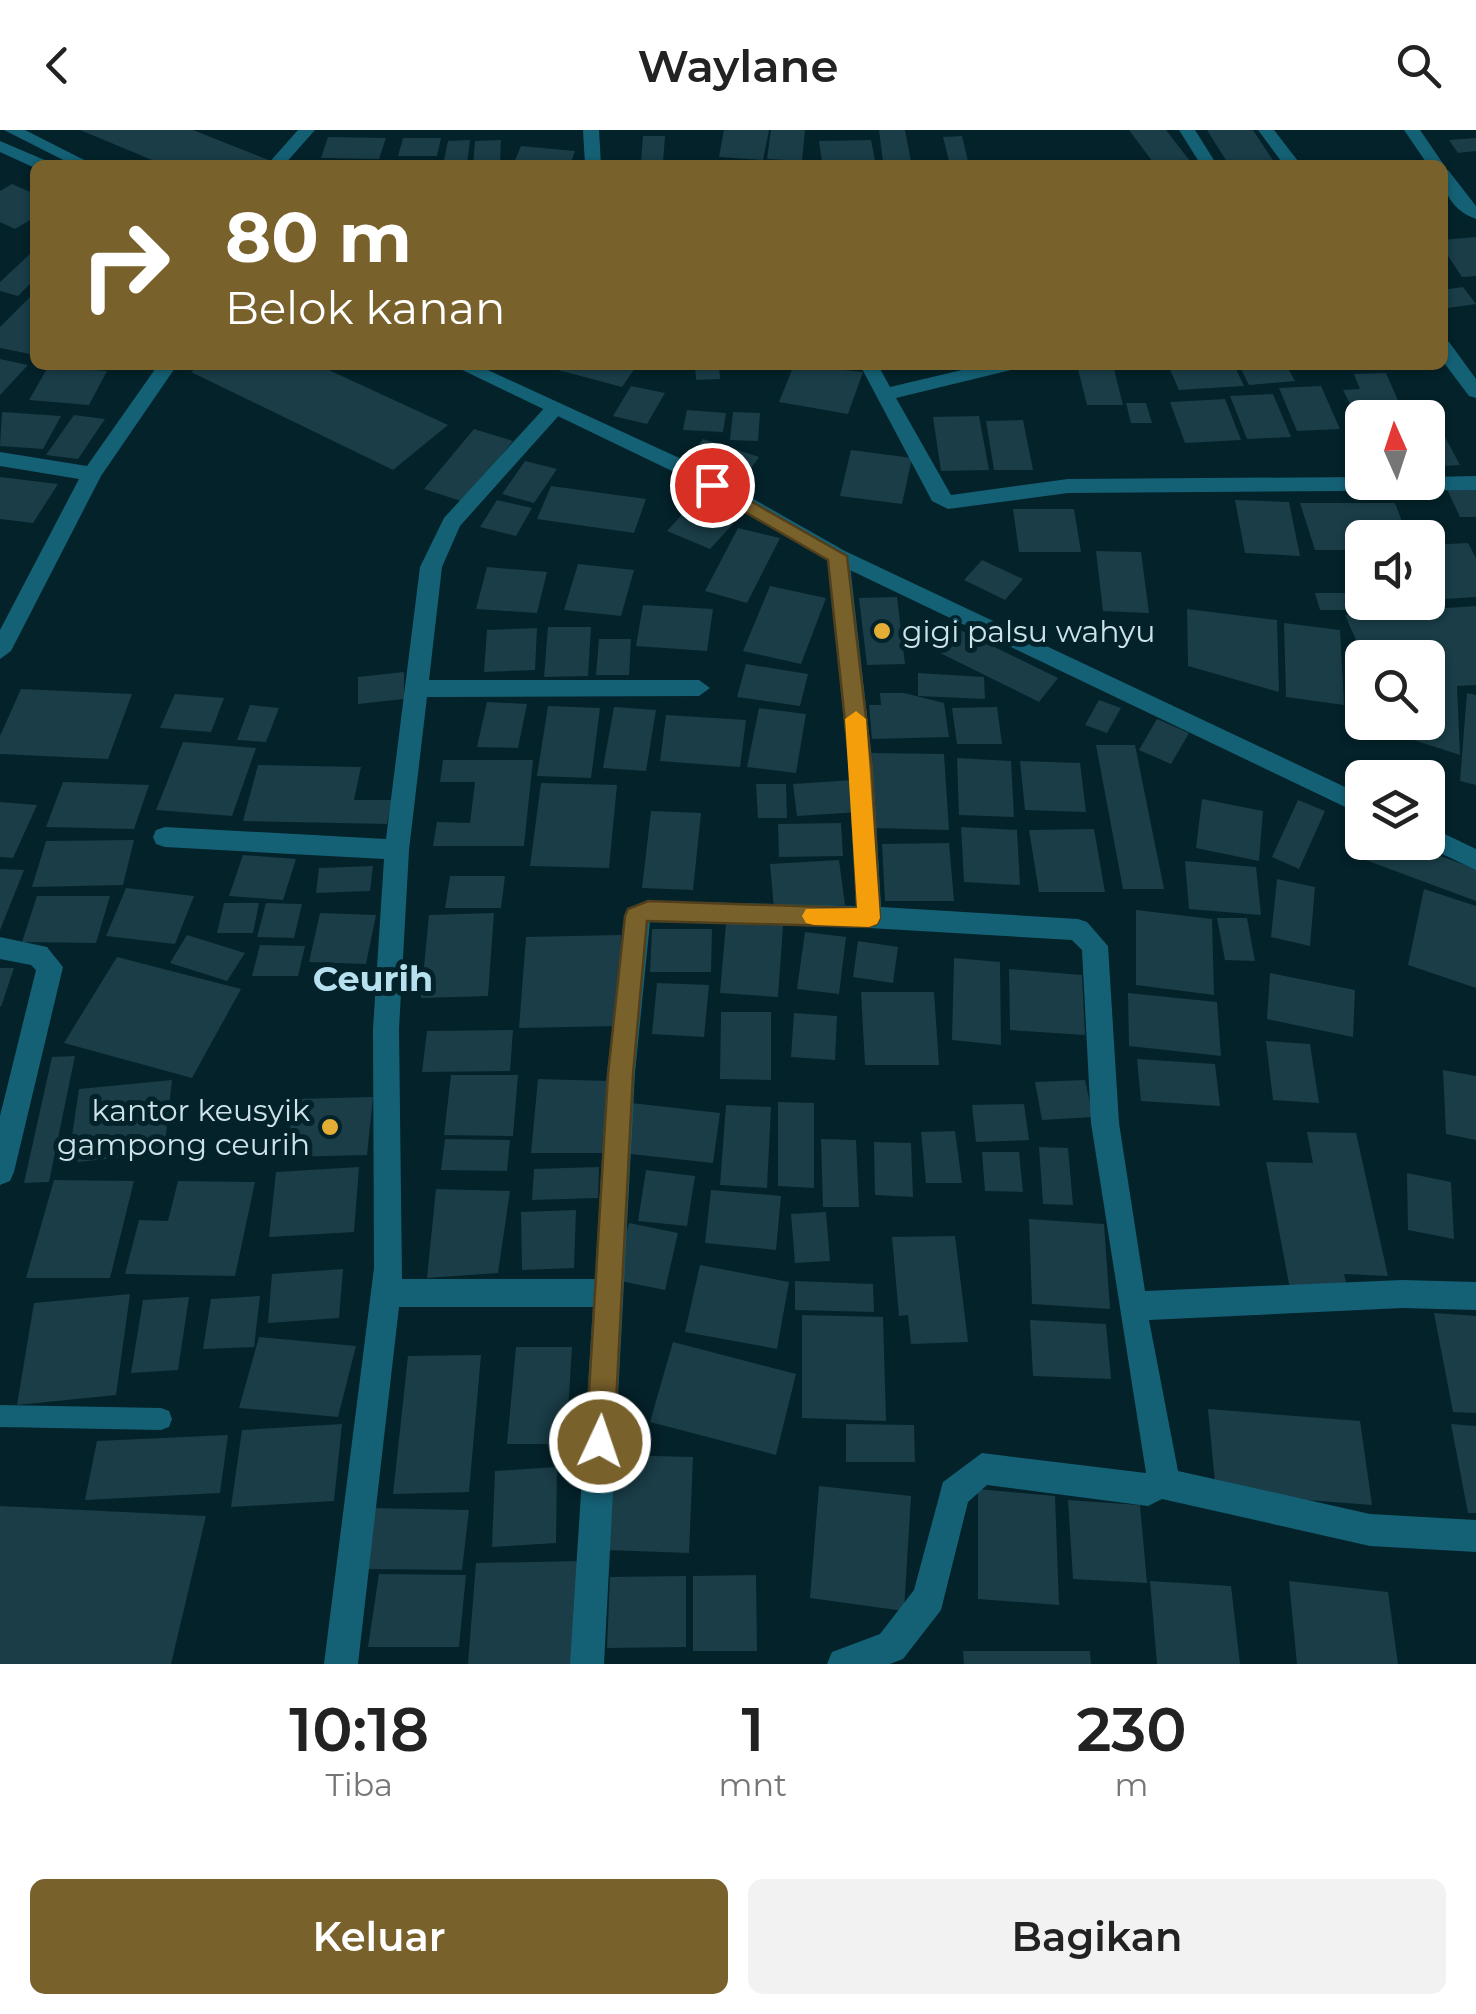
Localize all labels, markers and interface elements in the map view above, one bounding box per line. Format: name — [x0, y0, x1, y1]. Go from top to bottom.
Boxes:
icon: back — [30, 38, 85, 93]
text: Waylane — [638, 38, 838, 93]
icon: search — [1391, 38, 1446, 93]
text: 80 m — [225, 194, 412, 280]
icon: right — [60, 200, 190, 330]
text: Belok kanan — [225, 280, 506, 335]
north arrow — [1345, 400, 1445, 500]
map controls — [1345, 400, 1445, 860]
pin — [670, 443, 755, 528]
icon: arrive — [685, 458, 740, 513]
button: sound — [1345, 520, 1445, 620]
place label: gigi palsu wahyu — [902, 613, 1155, 650]
marker: gigi palsu wahyu — [871, 620, 893, 642]
button: search — [1345, 640, 1445, 740]
button: layers — [1345, 760, 1445, 860]
district label: Ceurih — [313, 957, 433, 1000]
place label: kantor keusyik gampong ceurih — [57, 1092, 310, 1163]
marker: kantor keusyik gampong ceurih — [319, 1116, 341, 1138]
position arrow — [548, 1390, 652, 1494]
text: 10:18 — [289, 1693, 429, 1766]
text: 1 — [741, 1693, 764, 1766]
text: 230 — [1076, 1693, 1187, 1766]
text: Tiba — [326, 1765, 393, 1804]
text: mnt — [719, 1765, 787, 1804]
text: m — [1115, 1765, 1149, 1804]
button: Keluar — [30, 1879, 728, 1994]
button: Bagikan — [748, 1879, 1446, 1994]

